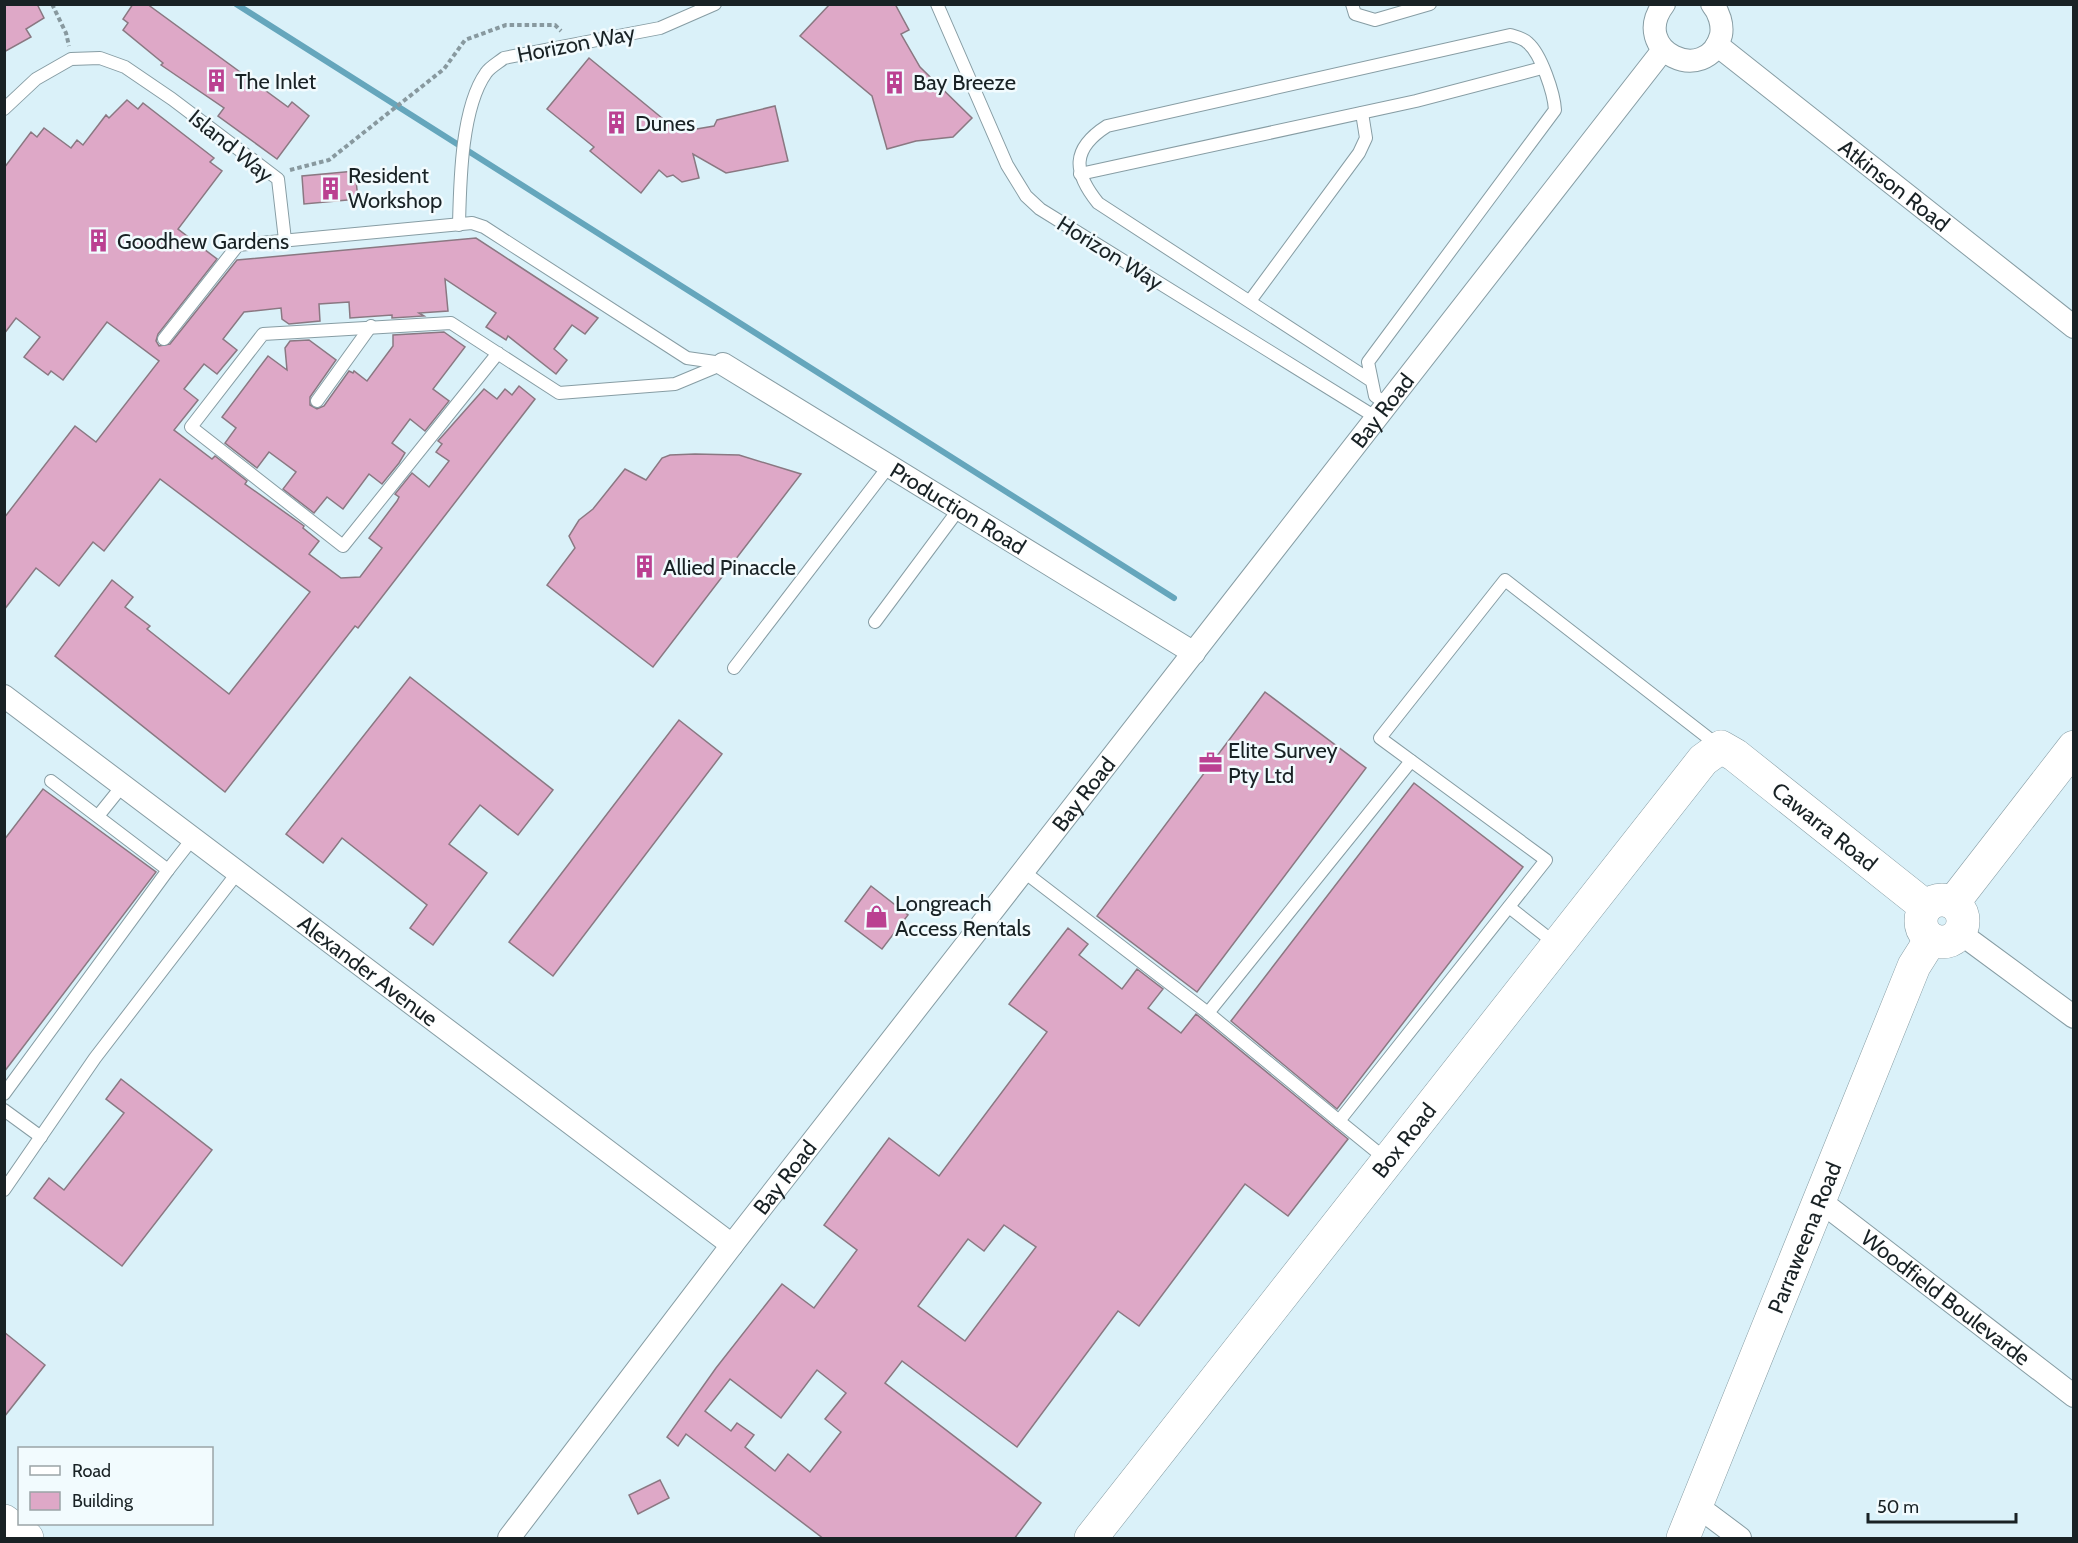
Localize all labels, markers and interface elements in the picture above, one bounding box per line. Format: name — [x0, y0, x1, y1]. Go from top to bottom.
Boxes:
street label: Horizon Way — [515, 19, 637, 69]
building icon: The Inlet — [204, 68, 230, 94]
place label: The Inlet — [235, 68, 317, 95]
building icon: Bay Breeze — [882, 69, 908, 95]
place label: Bay Breeze — [913, 69, 1016, 96]
street label: Island Way — [183, 104, 279, 188]
building icon: Dunes — [604, 110, 630, 136]
place label: Dunes — [635, 110, 695, 137]
street label: Atkinson Road — [1834, 133, 1955, 237]
place label: Resident Workshop — [348, 162, 442, 214]
building icon: Resident Workshop — [317, 175, 343, 201]
street label: Horizon Way — [1052, 210, 1168, 296]
building icon: Goodhew Gardens — [86, 228, 112, 254]
place label: Goodhew Gardens — [117, 228, 289, 255]
street label: Bay Road — [1345, 368, 1420, 453]
street label: Production Road — [885, 457, 1031, 560]
building icon: Allied Pinaccle — [632, 554, 658, 580]
place label: Allied Pinaccle — [663, 554, 796, 581]
place label: Elite Survey Pty Ltd — [1228, 737, 1338, 789]
office icon: Elite Survey Pty Ltd — [1197, 750, 1223, 776]
street label: Bay Road — [1046, 751, 1121, 837]
street label: Cawarra Road — [1767, 776, 1883, 877]
place label: Longreach Access Rentals — [895, 890, 1031, 942]
shop icon: Longreach Access Rentals — [864, 903, 890, 929]
street label: Alexander Avenue — [293, 909, 443, 1032]
street label: Box Road — [1366, 1097, 1442, 1183]
street label: Bay Road — [747, 1135, 822, 1220]
street label: Parraweena Road — [1762, 1158, 1847, 1317]
street label: Woodfield Boulevarde — [1856, 1224, 2036, 1371]
legend — [18, 1447, 213, 1525]
text: Road — [72, 1460, 111, 1482]
scale bar — [1868, 1486, 2016, 1524]
text: Building — [72, 1490, 134, 1512]
text: 50 m — [1877, 1496, 1919, 1518]

